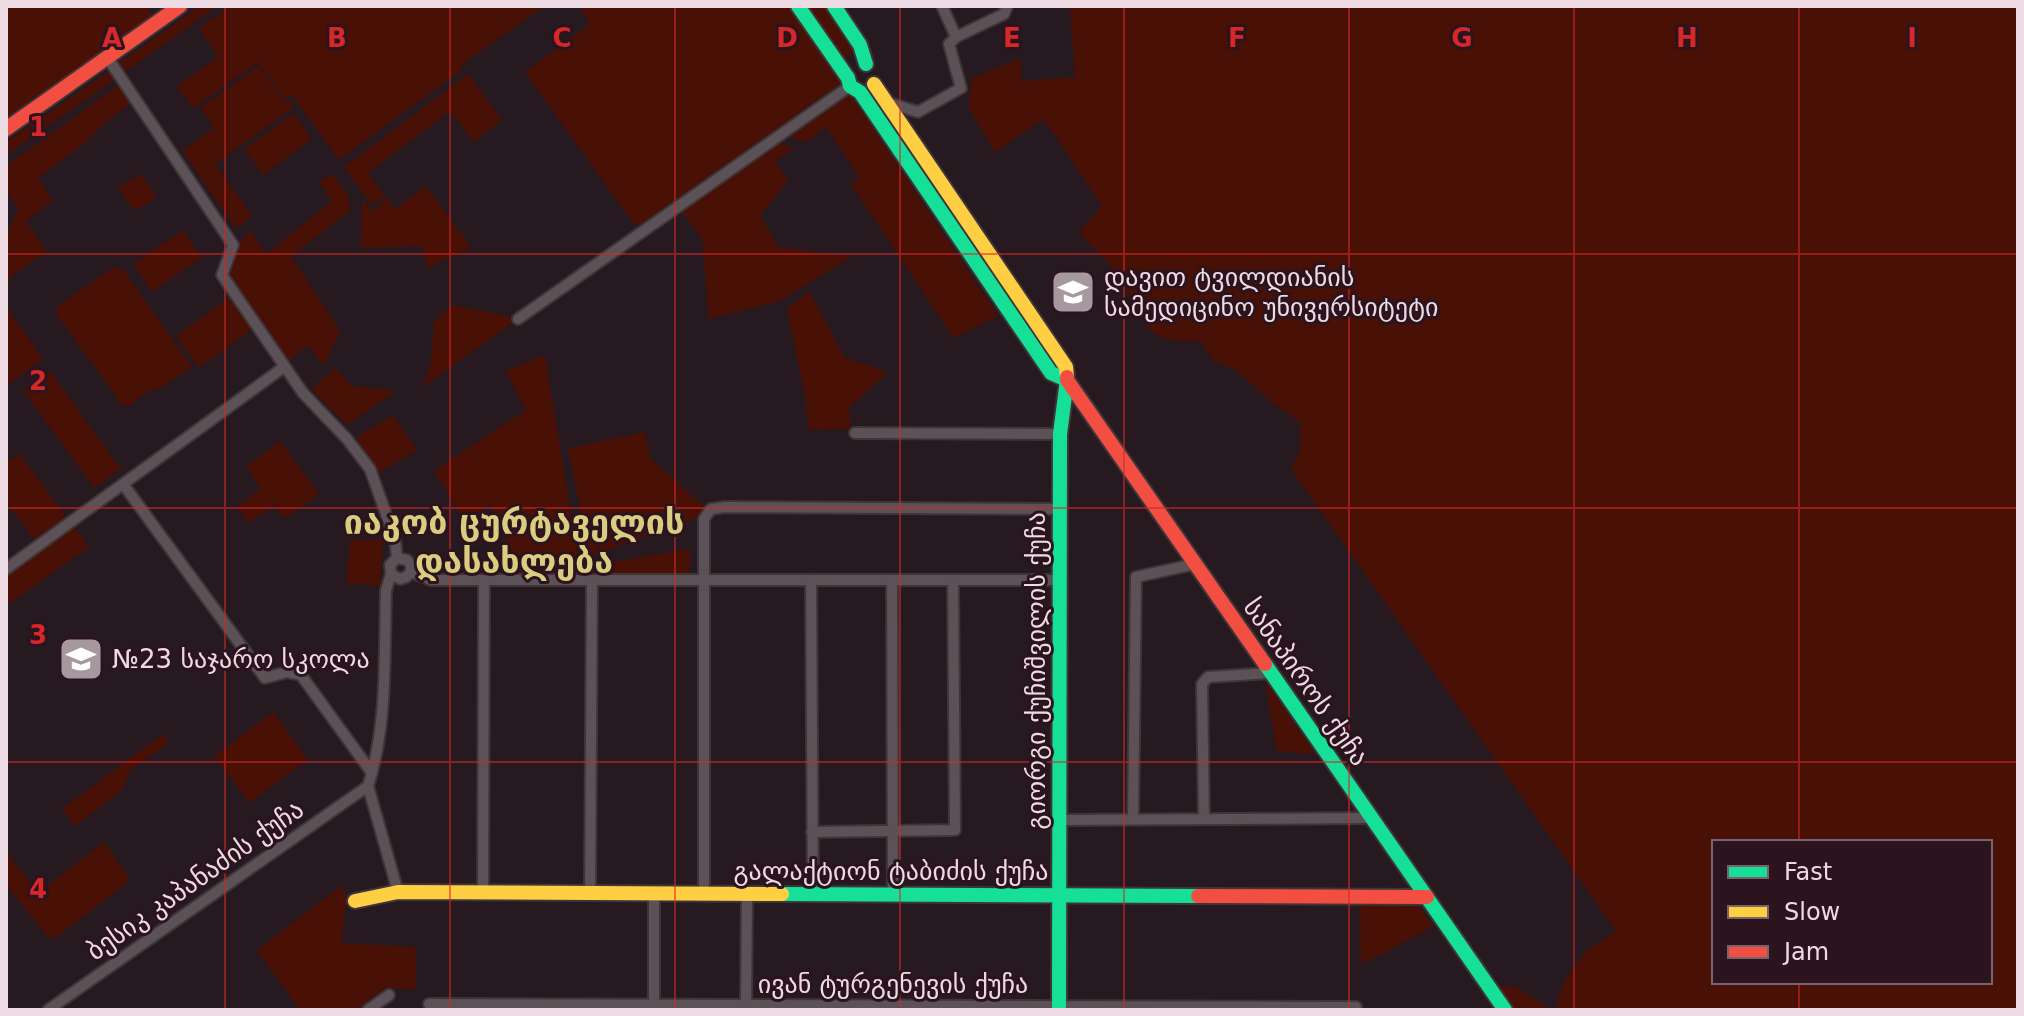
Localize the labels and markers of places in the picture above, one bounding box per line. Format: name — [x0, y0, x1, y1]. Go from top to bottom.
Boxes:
place label: დავით ტვილდიანის სამედიცინო უნივერსიტეტი — [1104, 262, 1438, 322]
school or university icon: დავით ტვილდიანის სამედიცინო უნივერსიტეტი — [1049, 268, 1097, 316]
school or university icon: №23 საჯარო სკოლა — [57, 635, 105, 683]
place label: №23 საჯარო სკოლა — [112, 644, 370, 674]

